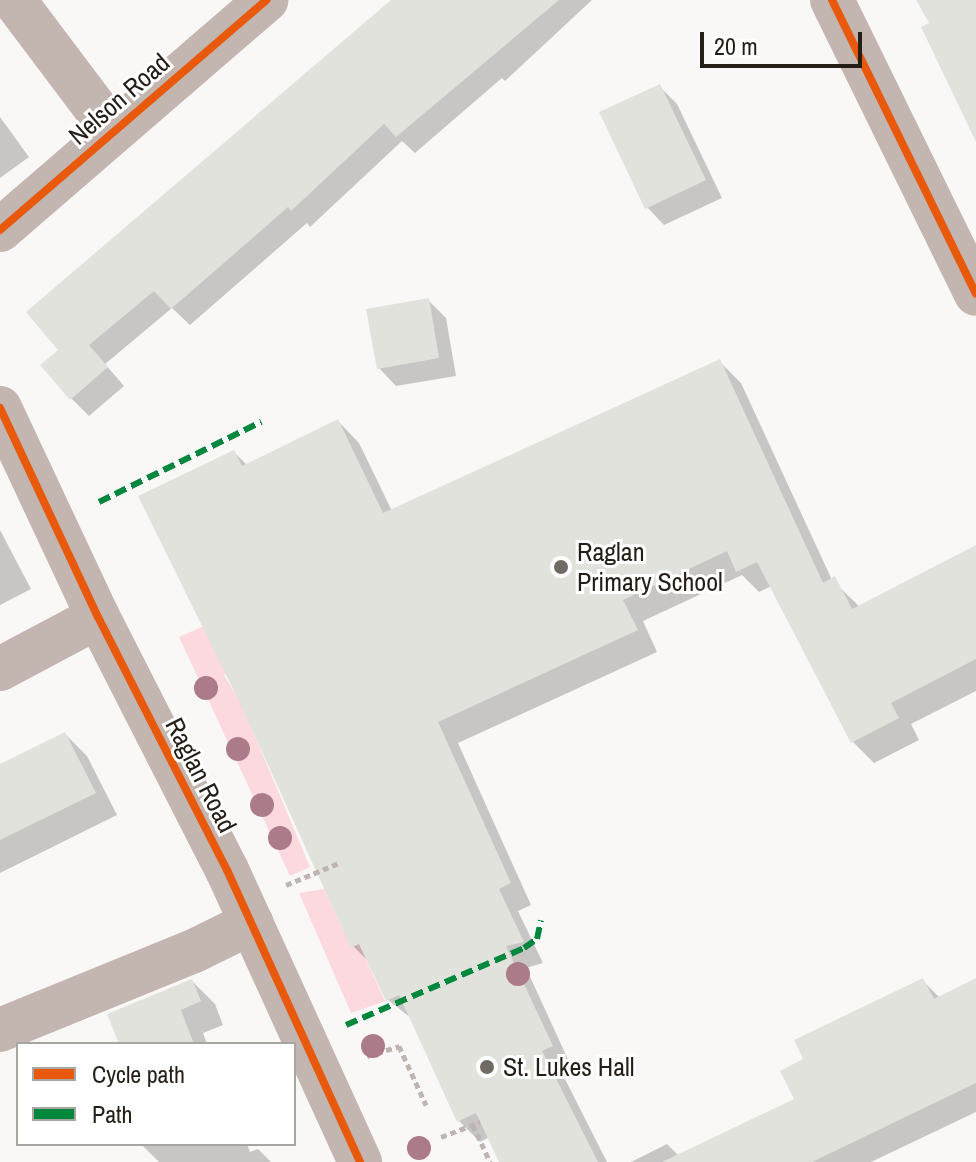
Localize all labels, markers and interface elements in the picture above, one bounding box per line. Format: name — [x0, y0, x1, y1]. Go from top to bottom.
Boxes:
scale bar — [704, 16, 866, 66]
text: 20 m — [714, 30, 758, 62]
street label: Nelson Road — [62, 47, 176, 151]
place label: Raglan Primary School — [577, 536, 723, 598]
marker: Raglan Primary School — [552, 558, 570, 576]
street label: Raglan Road — [159, 712, 243, 838]
legend — [16, 1042, 296, 1146]
place label: St. Lukes Hall — [503, 1051, 635, 1083]
text: Cycle path — [92, 1058, 185, 1090]
marker: St. Lukes Hall — [478, 1058, 496, 1076]
text: Path — [92, 1098, 133, 1130]

